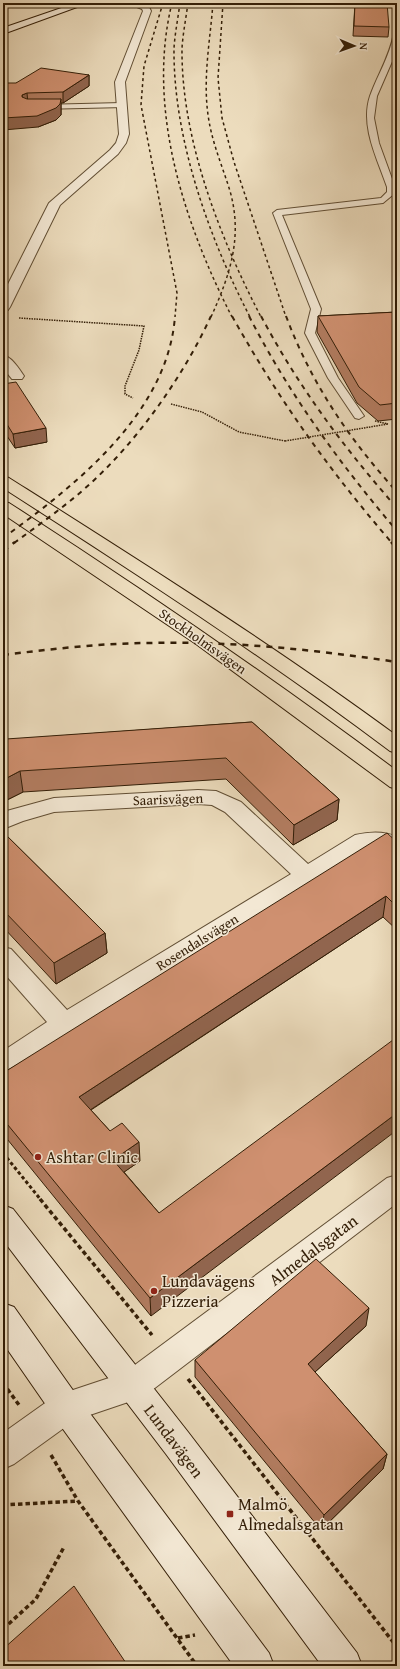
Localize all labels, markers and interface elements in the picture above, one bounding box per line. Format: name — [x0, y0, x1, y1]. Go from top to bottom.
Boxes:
north arrow — [334, 26, 374, 66]
text: N — [356, 42, 372, 51]
street label: Stockholmsvägen — [155, 603, 251, 679]
street label: Saarisvägen — [133, 788, 204, 810]
street label: Rosendalsvägen — [152, 909, 242, 975]
place label: Ashtar Clinic — [46, 1144, 138, 1169]
marker: Ashtar Clinic — [33, 1152, 43, 1162]
street label: Almedalsgatan — [263, 1208, 363, 1291]
place label: Lundavägens Pizzeria — [162, 1268, 255, 1313]
marker: Lundavägens Pizzeria — [149, 1286, 159, 1296]
street label: Lundavägen — [138, 1399, 211, 1483]
place label: Malmö Almedalsgatan — [238, 1491, 344, 1536]
marker: Malmö Almedalsgatan — [225, 1509, 235, 1519]

